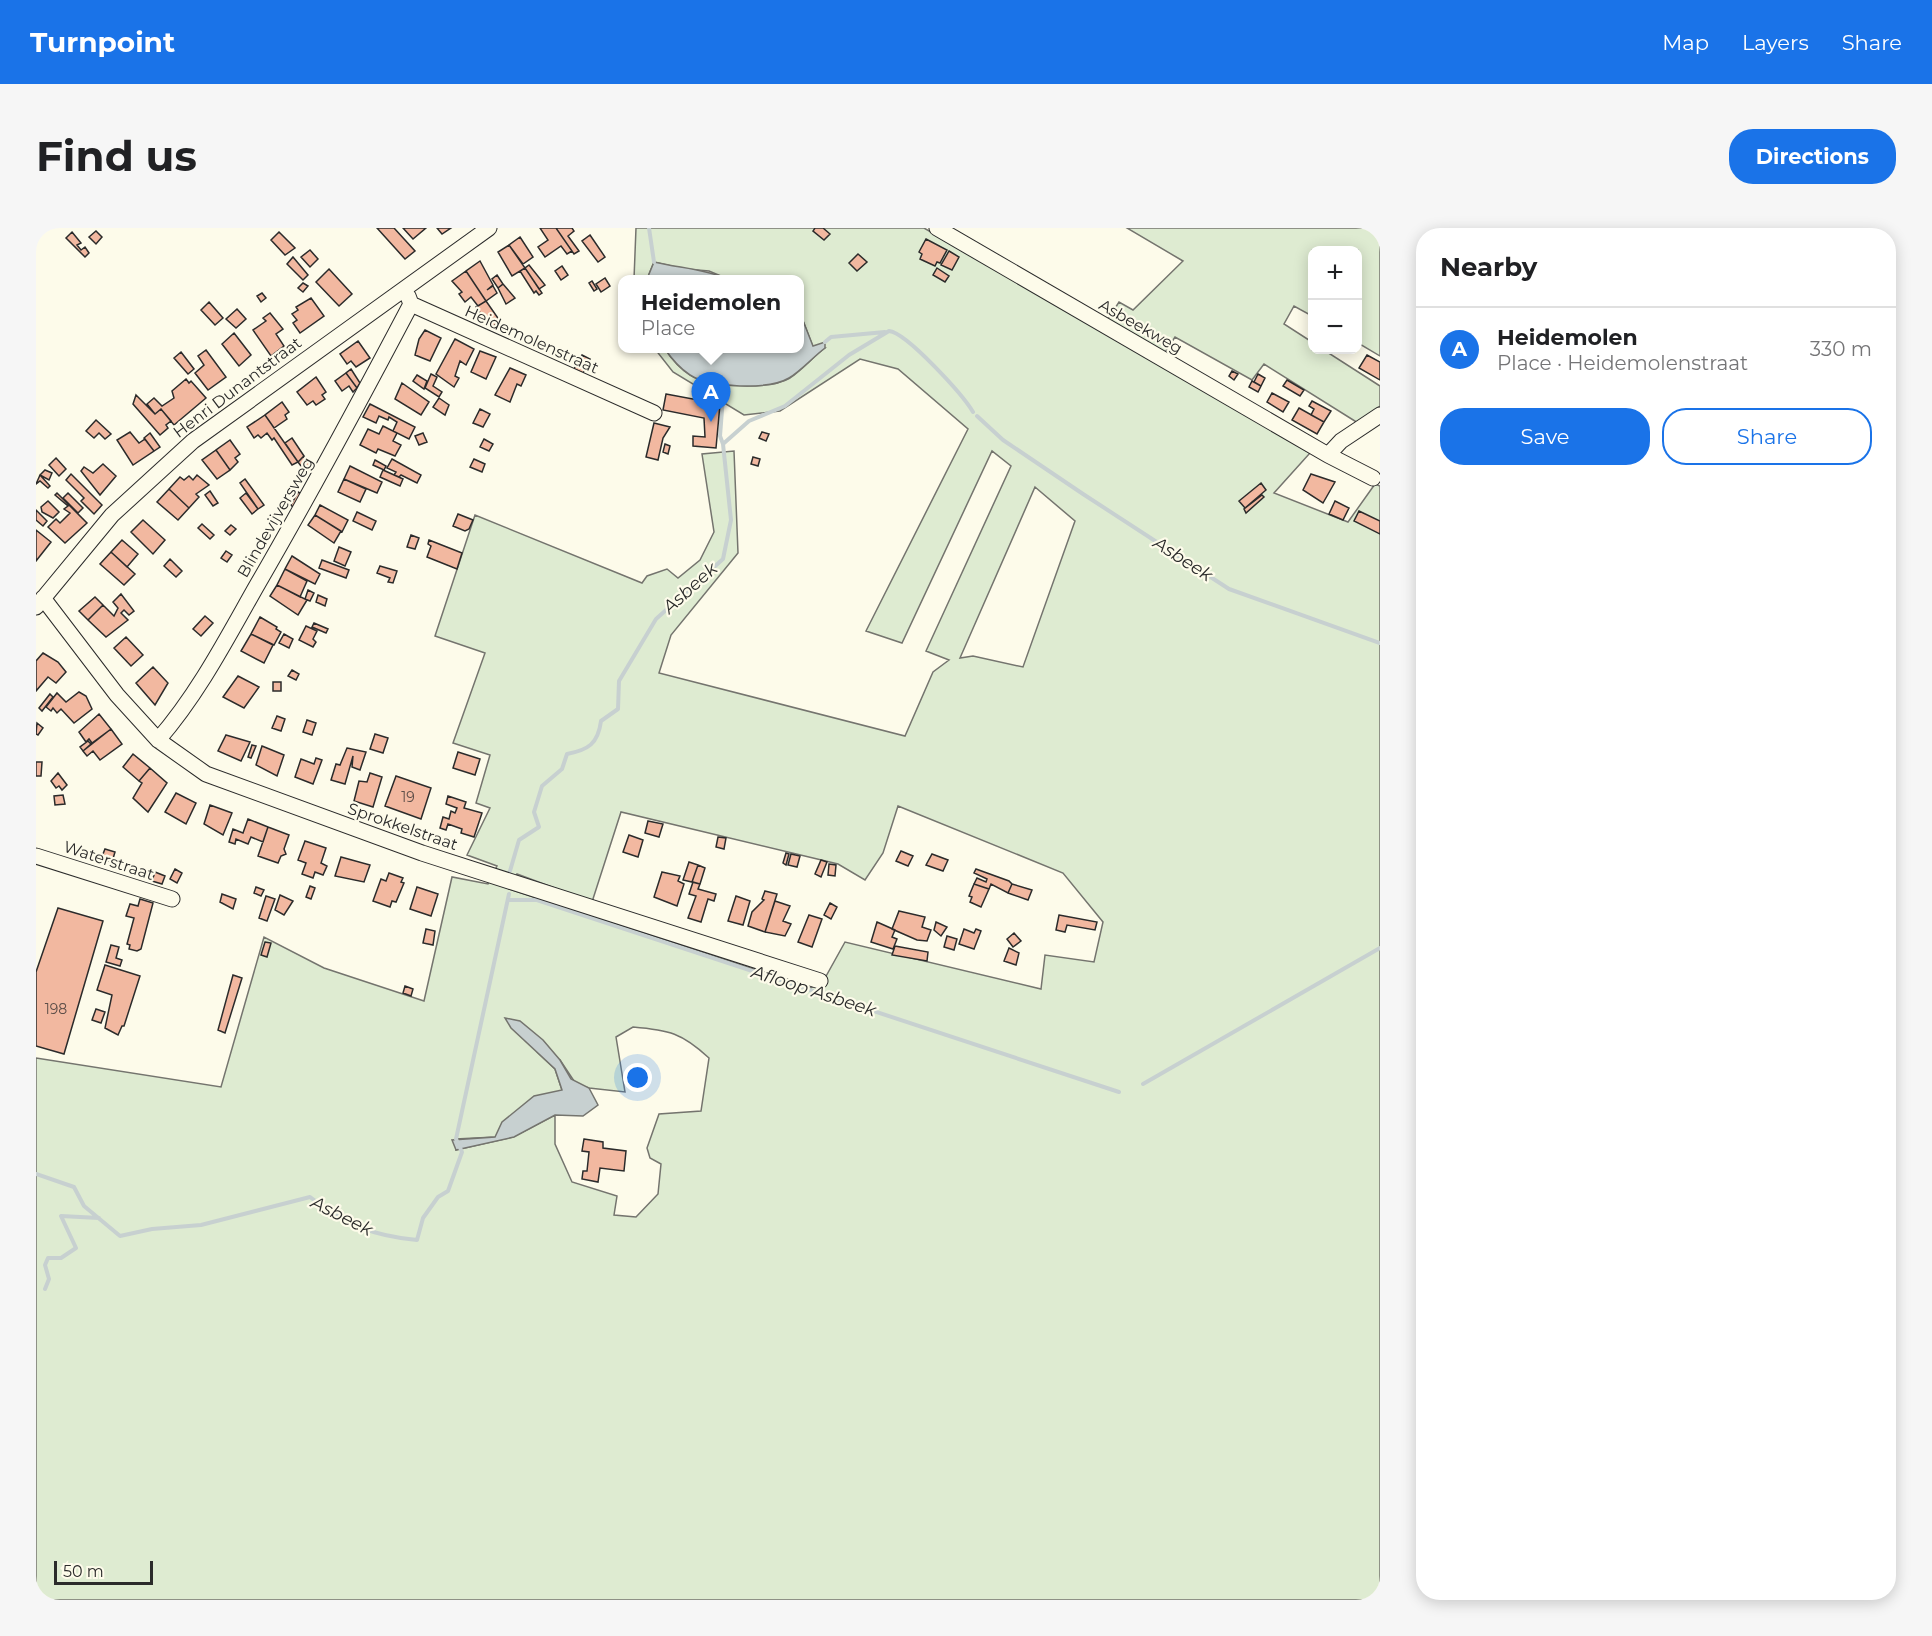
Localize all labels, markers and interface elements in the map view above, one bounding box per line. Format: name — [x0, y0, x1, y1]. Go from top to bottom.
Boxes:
text: Turnpoint — [30, 25, 175, 59]
text: Map — [1662, 30, 1709, 55]
text: Layers — [1742, 30, 1809, 55]
text: Share — [1842, 30, 1902, 55]
button: Directions — [1729, 129, 1896, 184]
text: Find us — [36, 130, 197, 182]
map controls — [1308, 246, 1362, 354]
button: + — [1308, 246, 1362, 300]
text: Nearby — [1440, 251, 1537, 283]
popup — [618, 275, 804, 353]
text: Heidemolen — [641, 289, 781, 316]
street label: Asbeekweg — [1096, 295, 1186, 358]
button: − — [1308, 300, 1362, 354]
street label: Heidemolenstraat — [462, 301, 602, 378]
text: Place — [641, 316, 695, 340]
text: Heidemolen — [1497, 324, 1638, 351]
street label: Henri Dunantstraat — [170, 333, 305, 442]
text: A — [1452, 337, 1467, 361]
text: 330 m — [1810, 337, 1872, 361]
text: Place · Heidemolenstraat — [1497, 351, 1748, 375]
pin: A — [692, 372, 730, 422]
button: Save — [1440, 408, 1650, 465]
button: Share — [1662, 408, 1872, 465]
street label: Blindevijversweg — [233, 454, 318, 581]
water label: Asbeek — [1148, 531, 1218, 587]
water label: Asbeek — [657, 557, 723, 619]
house number: 19 — [401, 788, 415, 806]
street label: Sprokkelstraat — [345, 799, 461, 854]
street label: Waterstraat — [61, 837, 157, 884]
water label: Afloop Asbeek — [748, 960, 880, 1022]
house number: 198 — [45, 1000, 67, 1018]
your location — [623, 1063, 652, 1092]
water label: Asbeek — [307, 1191, 378, 1241]
scale bar — [54, 1558, 153, 1586]
text: 50 m — [63, 1562, 104, 1581]

